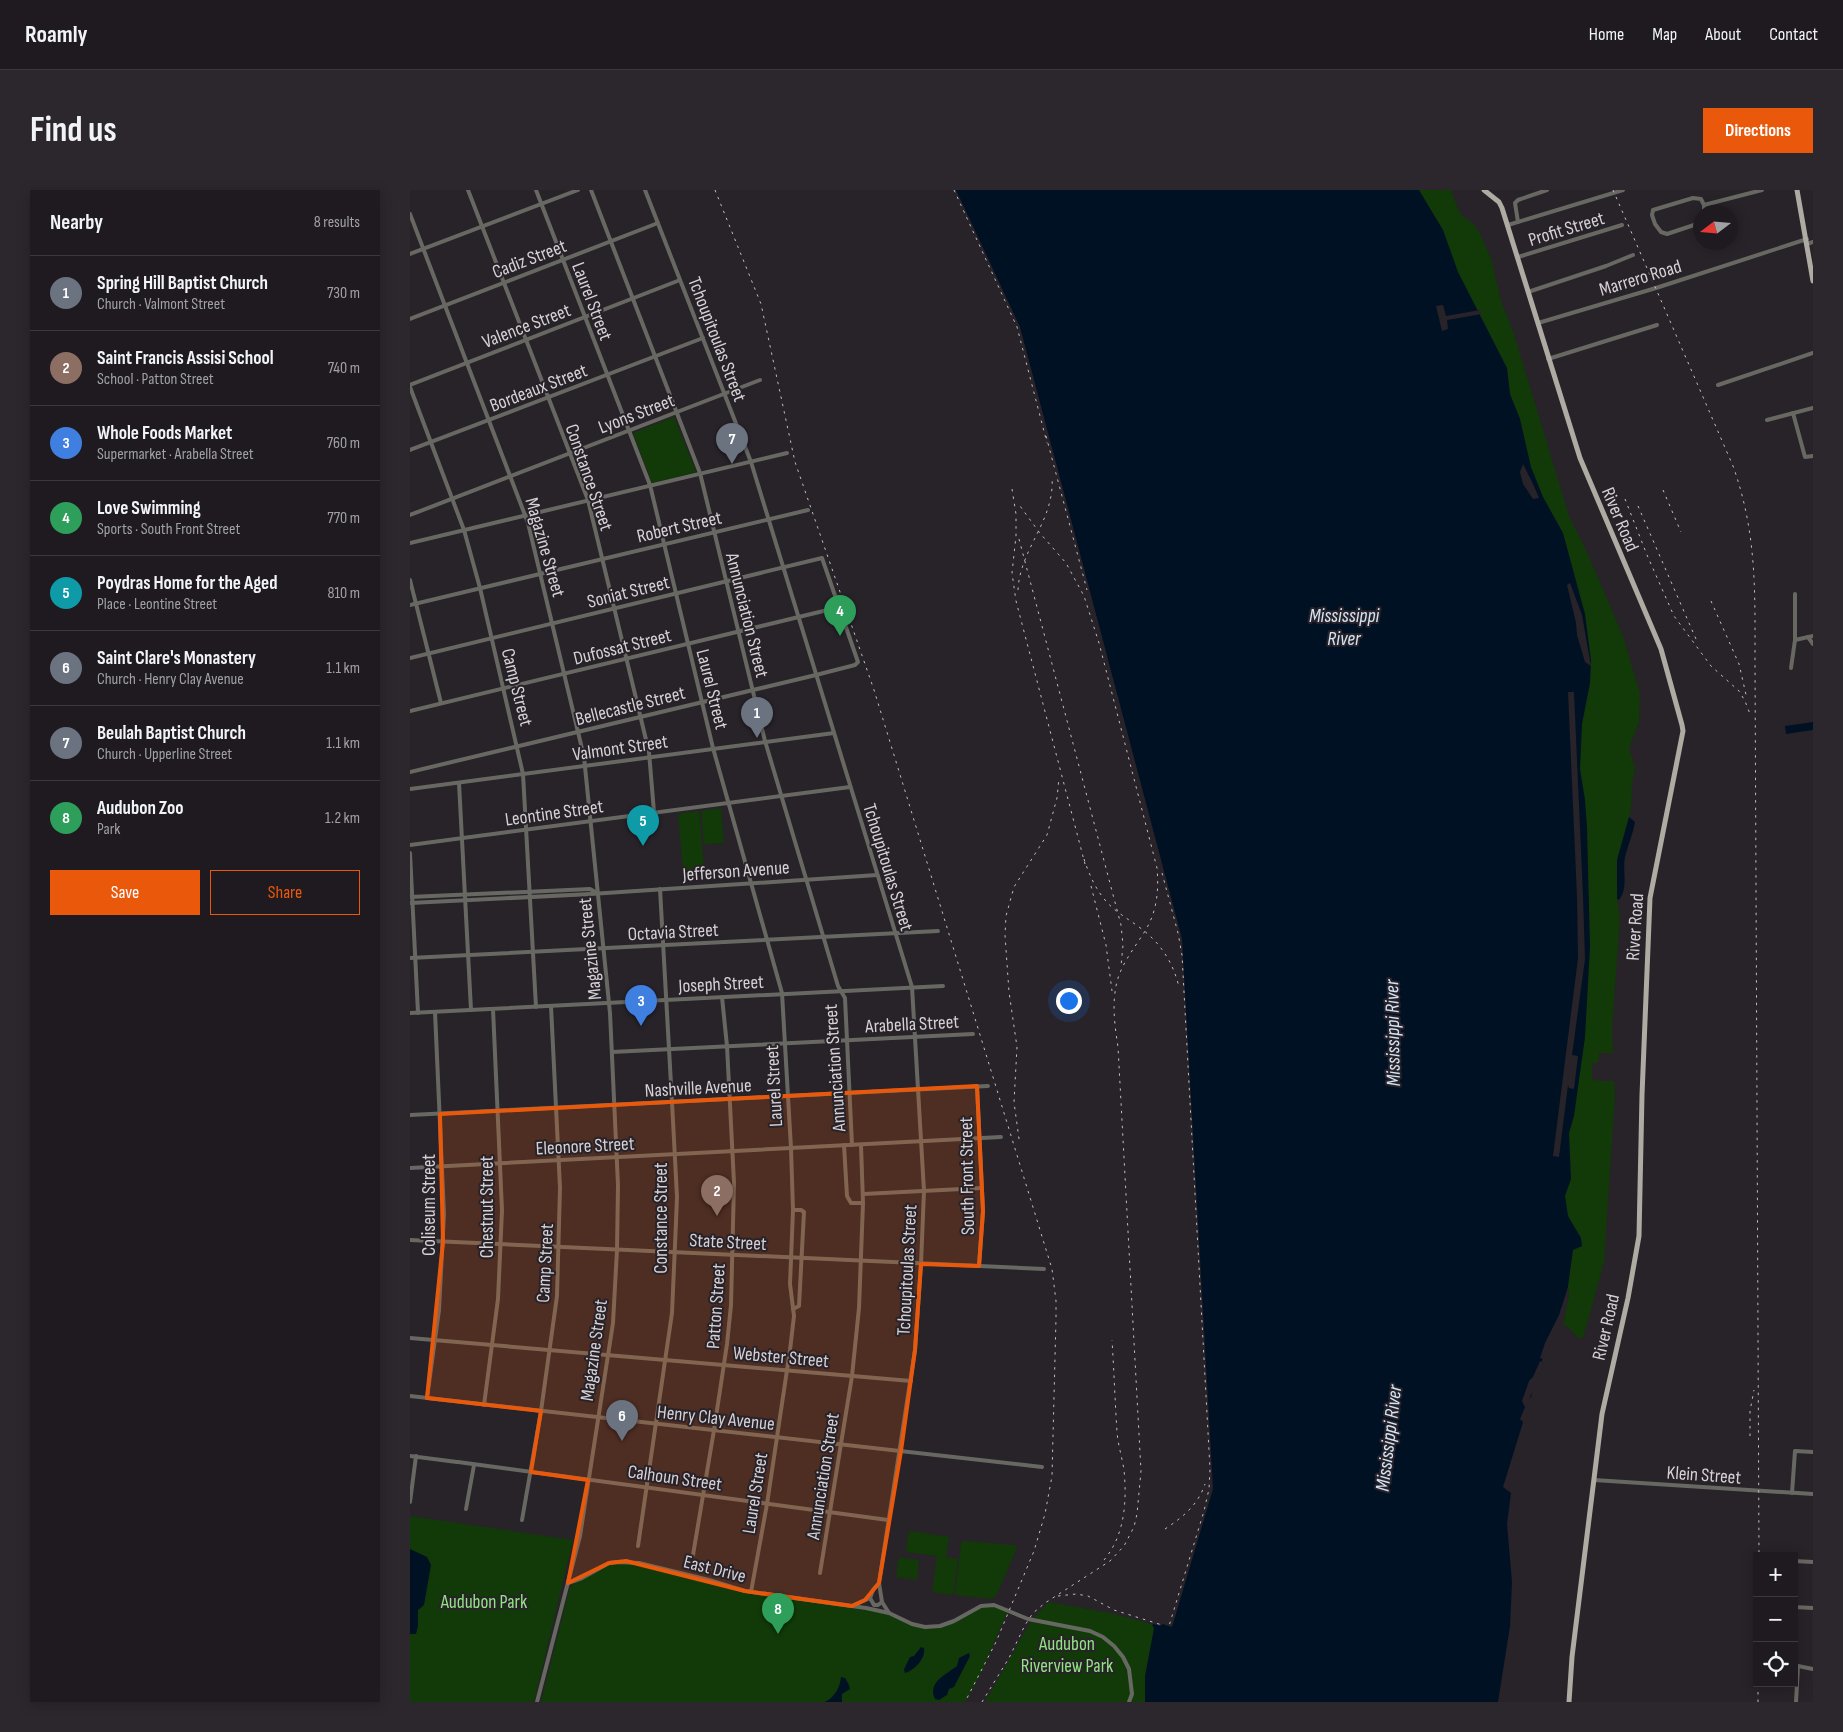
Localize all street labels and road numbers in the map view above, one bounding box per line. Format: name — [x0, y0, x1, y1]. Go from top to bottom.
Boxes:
street label: Profit Street — [1526, 207, 1607, 252]
street label: Cadiz Street — [489, 235, 570, 284]
street label: Marrero Road — [1597, 255, 1684, 302]
street label: Laurel Street — [566, 259, 617, 344]
street label: Tchoupitoulas Street — [682, 274, 751, 405]
street label: Valence Street — [479, 299, 574, 354]
street label: Bordeaux Street — [487, 359, 591, 418]
street label: Lyons Street — [595, 389, 678, 439]
street label: Constance Street — [560, 421, 618, 534]
street label: River Road — [1596, 484, 1643, 555]
street label: Magazine Street — [519, 495, 570, 600]
street label: Robert Street — [635, 506, 724, 548]
street label: Annunciation Street — [720, 550, 773, 680]
street label: Soniat Street — [585, 571, 672, 614]
street label: Dufossat Street — [571, 624, 674, 671]
street label: Camp Street — [496, 646, 537, 729]
street label: Laurel Street — [690, 647, 733, 732]
street label: Bellecastle Street — [573, 682, 688, 731]
street label: Valmont Street — [571, 730, 670, 767]
street label: Leontine Street — [504, 795, 605, 832]
street label: Tchoupitoulas Street — [857, 801, 918, 934]
street label: Jefferson Avenue — [681, 856, 790, 887]
street label: River Road — [1622, 893, 1649, 961]
street label: Magazine Street — [574, 896, 607, 1001]
street label: Octavia Street — [627, 919, 719, 946]
street label: Joseph Street — [677, 971, 764, 998]
street label: Annunciation Street — [820, 1003, 851, 1133]
street label: Arabella Street — [864, 1011, 960, 1038]
street label: Laurel Street — [761, 1044, 788, 1127]
street label: Nashville Avenue — [644, 1074, 752, 1103]
street label: South Front Street — [955, 1116, 980, 1235]
street label: Eleonore Street — [535, 1132, 635, 1161]
street label: Coliseum Street — [418, 1154, 441, 1256]
street label: Chestnut Street — [476, 1156, 499, 1258]
street label: Constance Street — [650, 1162, 673, 1274]
street label: Tchoupitoulas Street — [893, 1204, 922, 1336]
street label: Camp Street — [532, 1223, 559, 1303]
street label: State Street — [689, 1229, 767, 1256]
street label: Patton Street — [702, 1262, 731, 1350]
street label: River Road — [1588, 1292, 1625, 1363]
street label: Magazine Street — [576, 1298, 613, 1403]
street label: Webster Street — [732, 1342, 830, 1373]
street label: Henry Clay Avenue — [656, 1401, 776, 1436]
street label: Annunciation Street — [802, 1411, 845, 1542]
street label: Laurel Street — [738, 1451, 773, 1535]
street label: Calhoun Street — [626, 1460, 724, 1497]
street label: Klein Street — [1666, 1461, 1742, 1490]
street label: East Drive — [681, 1551, 748, 1588]

